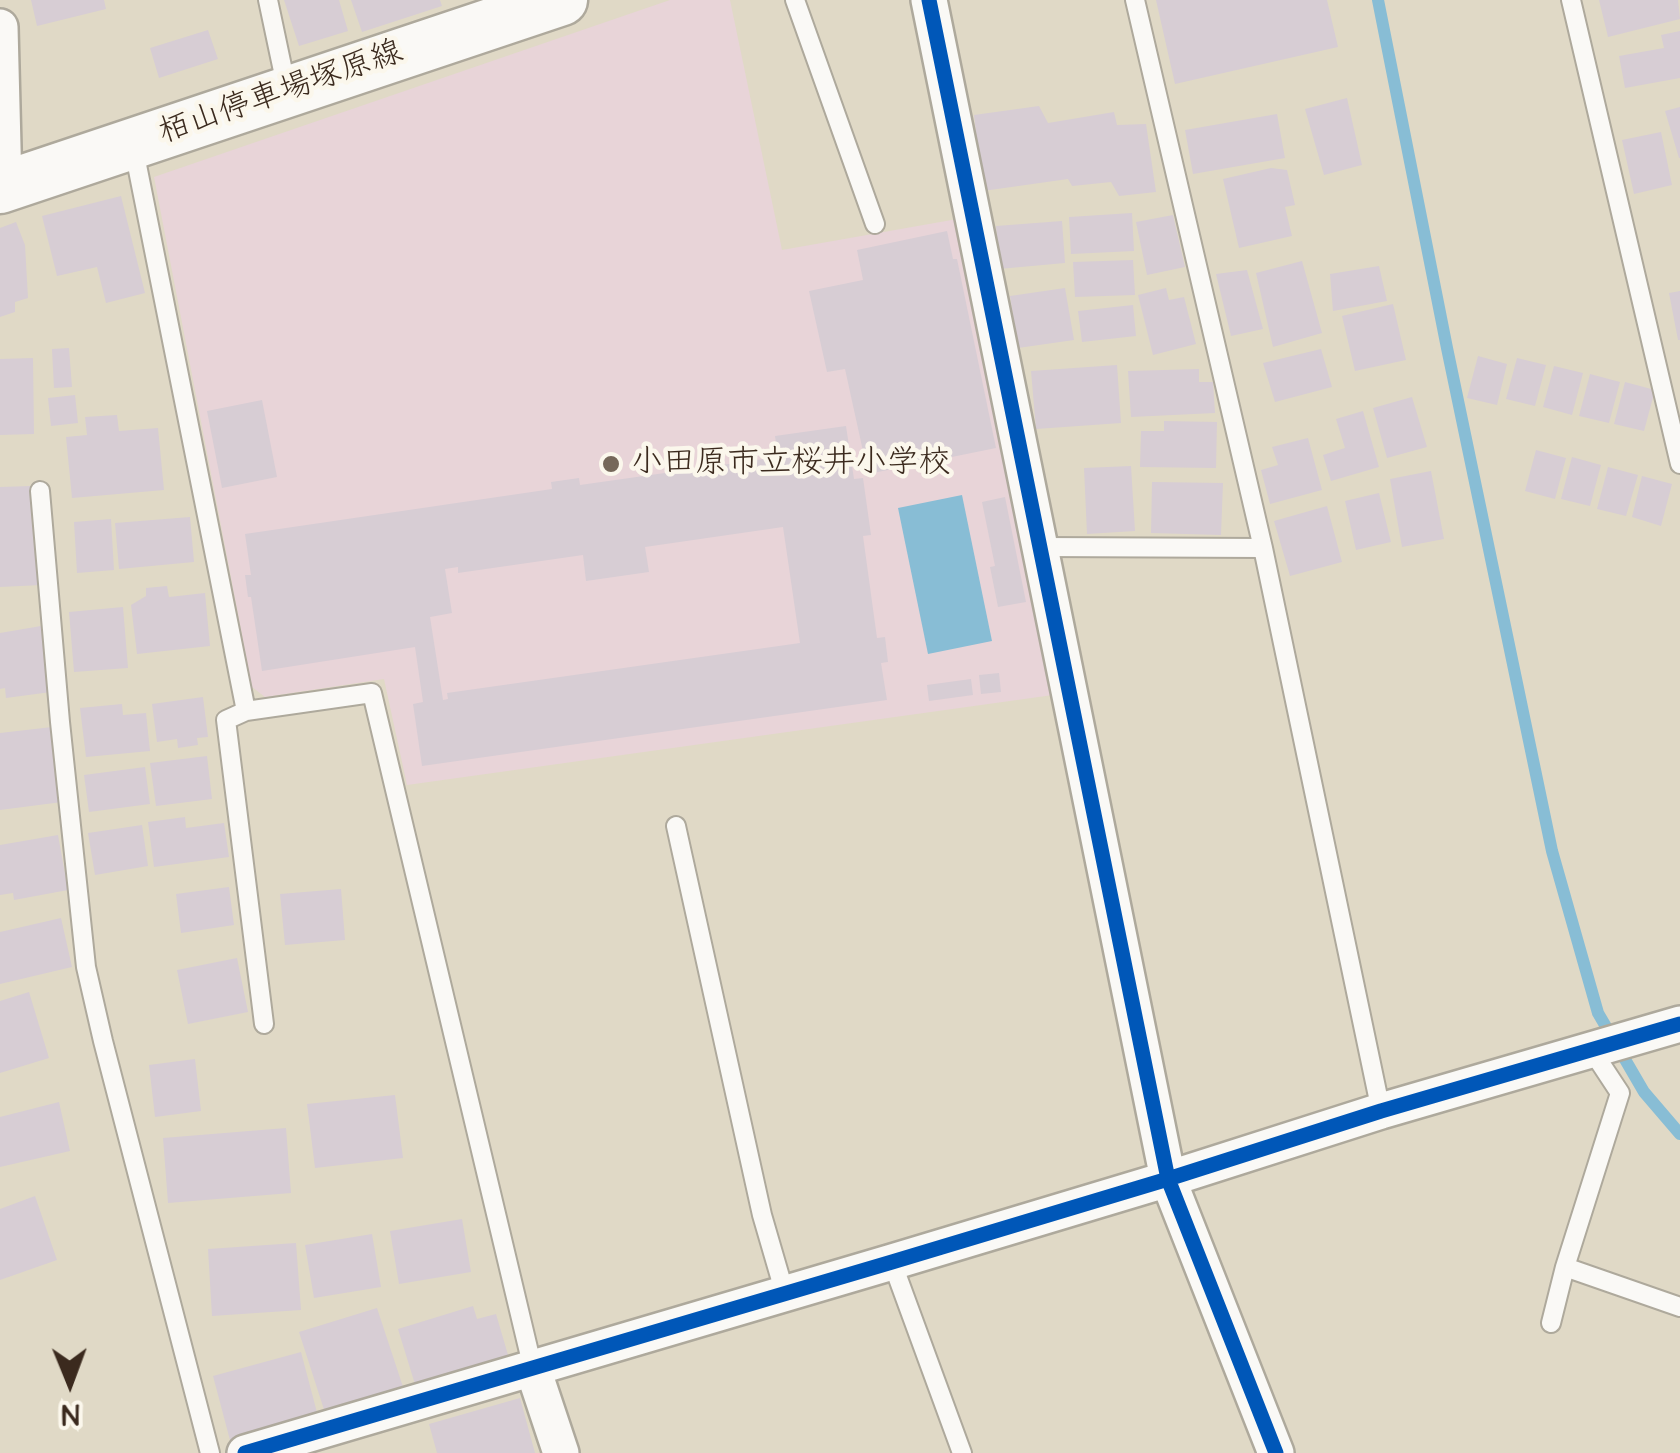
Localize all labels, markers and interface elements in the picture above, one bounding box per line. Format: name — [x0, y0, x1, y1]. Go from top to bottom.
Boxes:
street label: 栢山停車場塚原線 — [154, 34, 408, 154]
place label: 小田原市立桜井小学校 — [631, 445, 951, 483]
marker: 小田原市立桜井小学校 — [600, 453, 622, 475]
north arrow — [20, 1333, 120, 1433]
text: N — [61, 1394, 80, 1433]

